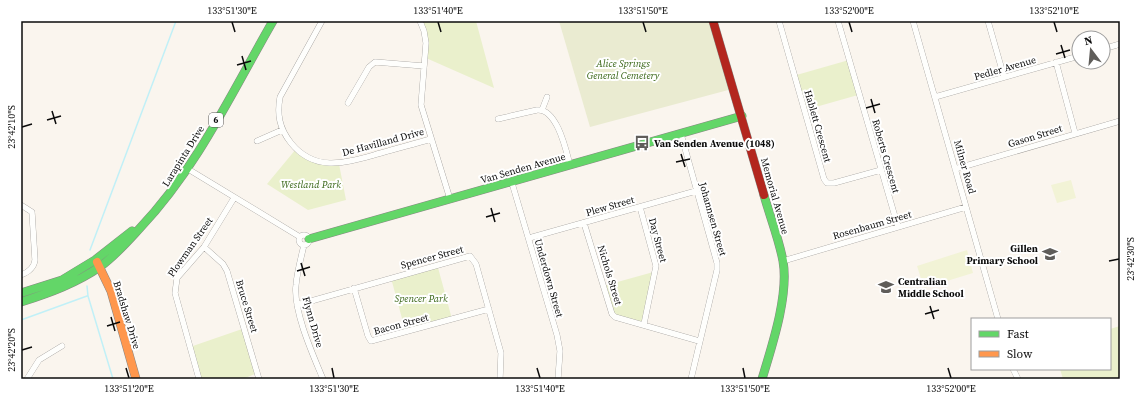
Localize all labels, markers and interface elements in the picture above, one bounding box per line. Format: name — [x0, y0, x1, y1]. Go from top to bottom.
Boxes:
text: 133°51'30"E — [207, 4, 257, 17]
text: 133°51'40"E — [413, 4, 463, 17]
text: 133°51'50"E — [618, 4, 668, 17]
text: 133°52'00"E — [824, 4, 874, 17]
text: 133°52'10"E — [1029, 4, 1079, 17]
north arrow — [1071, 30, 1111, 70]
text: N — [1082, 33, 1094, 49]
street label: Pedler Avenue — [972, 53, 1038, 83]
park label: Alice Springs General Cemetery — [587, 57, 660, 82]
street label: Hablett Crescent — [801, 88, 835, 164]
text: 23°42'10"S — [5, 105, 18, 149]
road number: 6 — [209, 113, 223, 127]
street label: Roberts Crescent — [869, 118, 903, 195]
street label: Gason Street — [1006, 121, 1064, 150]
street label: Larapinta Drive — [159, 123, 207, 189]
street label: De Havilland Drive — [341, 125, 425, 159]
bus stop icon: Van Senden Avenue (1048) — [633, 134, 651, 152]
place label: Van Senden Avenue (1048) — [654, 137, 775, 150]
street label: Milner Road — [951, 139, 979, 196]
street label: Van Senden Avenue — [479, 150, 567, 186]
street label: Memorial Avenue — [758, 156, 792, 236]
park label: Westland Park — [281, 178, 341, 191]
street label: Johannsen Street — [696, 180, 730, 258]
street label: Plew Street — [584, 193, 636, 219]
street label: Rosenbaum Street — [831, 207, 914, 242]
street label: Plowman Street — [165, 214, 216, 280]
street label: Day Street — [646, 216, 670, 264]
street label: Underdown Street — [532, 237, 567, 319]
text: 23°42'30"S — [1124, 237, 1137, 281]
street label: Spencer Street — [399, 242, 466, 272]
place label: Gillen Primary School — [966, 242, 1038, 267]
street label: Nichols Street — [595, 243, 625, 307]
school or university icon: Gillen Primary School — [1041, 245, 1059, 263]
place label: Centralian Middle School — [898, 275, 964, 300]
street label: Bruce Street — [233, 278, 261, 335]
school or university icon: Centralian Middle School — [877, 278, 895, 296]
street label: Bradshaw Drive — [110, 279, 144, 351]
park label: Spencer Park — [394, 292, 448, 305]
street label: Flynn Drive — [300, 295, 326, 349]
street label: Bacon Street — [372, 310, 430, 338]
legend — [971, 318, 1111, 370]
text: Fast — [1007, 326, 1029, 342]
text: 23°42'20"S — [5, 328, 18, 372]
text: Slow — [1007, 346, 1033, 362]
text: 133°51'20"E — [104, 382, 154, 395]
text: 133°51'30"E — [309, 382, 359, 395]
text: 133°51'40"E — [515, 382, 565, 395]
text: 133°51'50"E — [720, 382, 770, 395]
text: 133°52'00"E — [926, 382, 976, 395]

